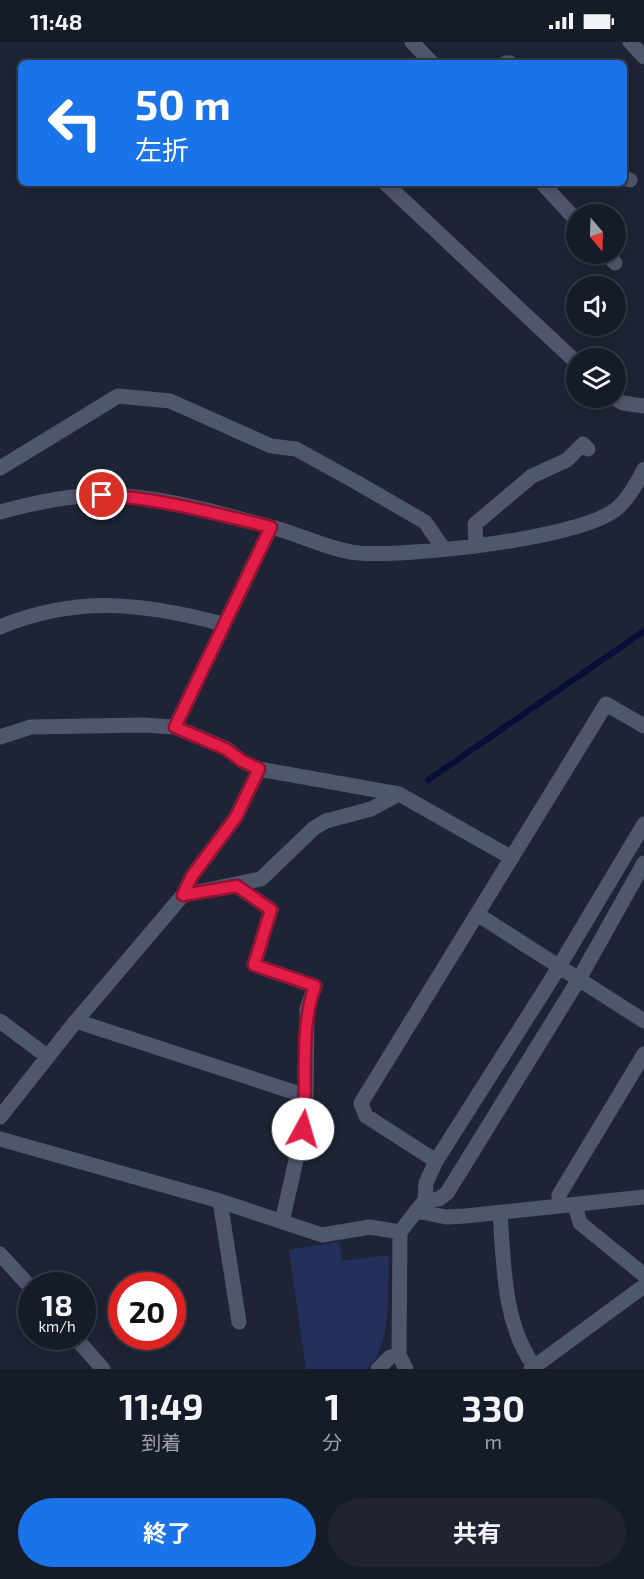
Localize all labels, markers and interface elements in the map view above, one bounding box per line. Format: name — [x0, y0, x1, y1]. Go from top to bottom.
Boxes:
text: 11:48 — [30, 8, 82, 34]
text: 50 m — [135, 78, 231, 128]
icon: left — [36, 84, 114, 162]
text: 左折 — [135, 133, 189, 165]
north arrow — [566, 204, 626, 264]
map controls — [566, 204, 626, 408]
button: sound — [566, 276, 626, 336]
button: layers — [566, 348, 626, 408]
pin — [76, 469, 127, 520]
icon: arrive — [85, 478, 118, 511]
position arrow — [271, 1097, 335, 1161]
speed limit sign: 20 — [108, 1272, 186, 1350]
text: 18 — [41, 1286, 73, 1322]
text: km/h — [38, 1317, 76, 1335]
text: 11:49 — [119, 1384, 204, 1427]
text: 1 — [325, 1384, 340, 1427]
text: 330 — [461, 1386, 525, 1429]
text: m — [484, 1429, 502, 1453]
text: 到着 — [141, 1430, 181, 1454]
text: 分 — [322, 1430, 342, 1454]
button: 終了 — [18, 1498, 316, 1567]
button: 共有 — [328, 1498, 626, 1567]

